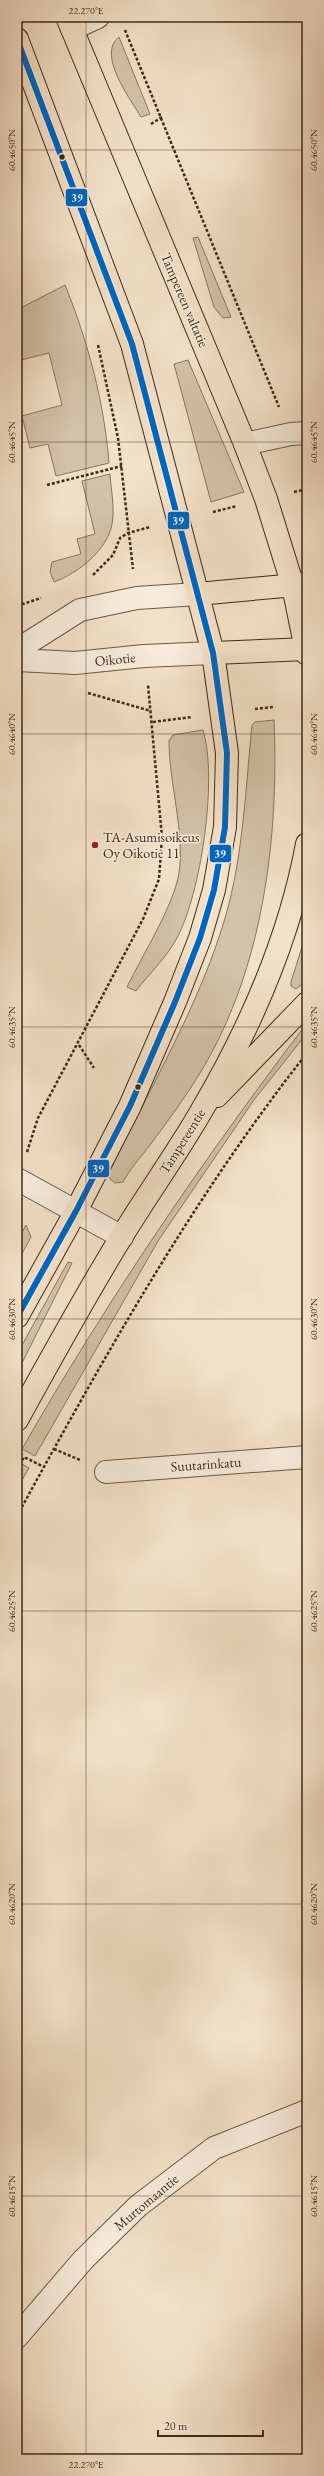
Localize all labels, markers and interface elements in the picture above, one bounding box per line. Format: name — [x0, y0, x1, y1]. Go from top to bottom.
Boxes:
text: 22.270°E — [69, 4, 104, 17]
text: 60.4650°N — [5, 129, 18, 171]
text: 60.4650°N — [307, 129, 320, 171]
unlabelled marker — [57, 152, 67, 162]
line badge: 39 — [65, 188, 88, 207]
text: 39 — [71, 190, 83, 204]
street label: Tampereen valtatie — [157, 250, 213, 350]
text: 60.4645°N — [5, 421, 18, 463]
text: 60.4645°N — [307, 421, 320, 463]
line badge: 39 — [167, 511, 190, 530]
text: 39 — [172, 513, 184, 527]
street label: Oikotie — [94, 648, 137, 670]
text: 60.4640°N — [5, 713, 18, 755]
text: 60.4640°N — [307, 713, 320, 755]
place label: TA-Asumisoikeus Oy Oikotie 11 — [103, 828, 200, 862]
marker: TA-Asumisoikeus Oy Oikotie 11 — [90, 840, 100, 850]
line badge: 39 — [209, 844, 232, 863]
text: 39 — [214, 846, 226, 860]
text: 60.4635°N — [5, 1006, 18, 1048]
text: 60.4635°N — [307, 1006, 320, 1048]
unlabelled marker — [133, 1082, 143, 1092]
street label: Tampereentie — [155, 1105, 209, 1177]
line badge: 39 — [87, 1159, 110, 1178]
text: 39 — [92, 1161, 104, 1175]
text: 60.4630°N — [5, 1298, 18, 1340]
text: 60.4630°N — [307, 1298, 320, 1340]
street label: Suutarinkatu — [170, 1453, 242, 1475]
text: 60.4625°N — [5, 1590, 18, 1632]
text: 60.4625°N — [307, 1590, 320, 1632]
text: 60.4620°N — [5, 1883, 18, 1925]
text: 60.4620°N — [307, 1883, 320, 1925]
street label: Murtomaantie — [110, 2169, 182, 2234]
text: 60.4615°N — [5, 2175, 18, 2217]
text: 60.4615°N — [307, 2175, 320, 2217]
scale bar — [158, 2412, 263, 2438]
text: 20 m — [164, 2418, 188, 2434]
text: 22.270°E — [69, 2458, 104, 2471]

